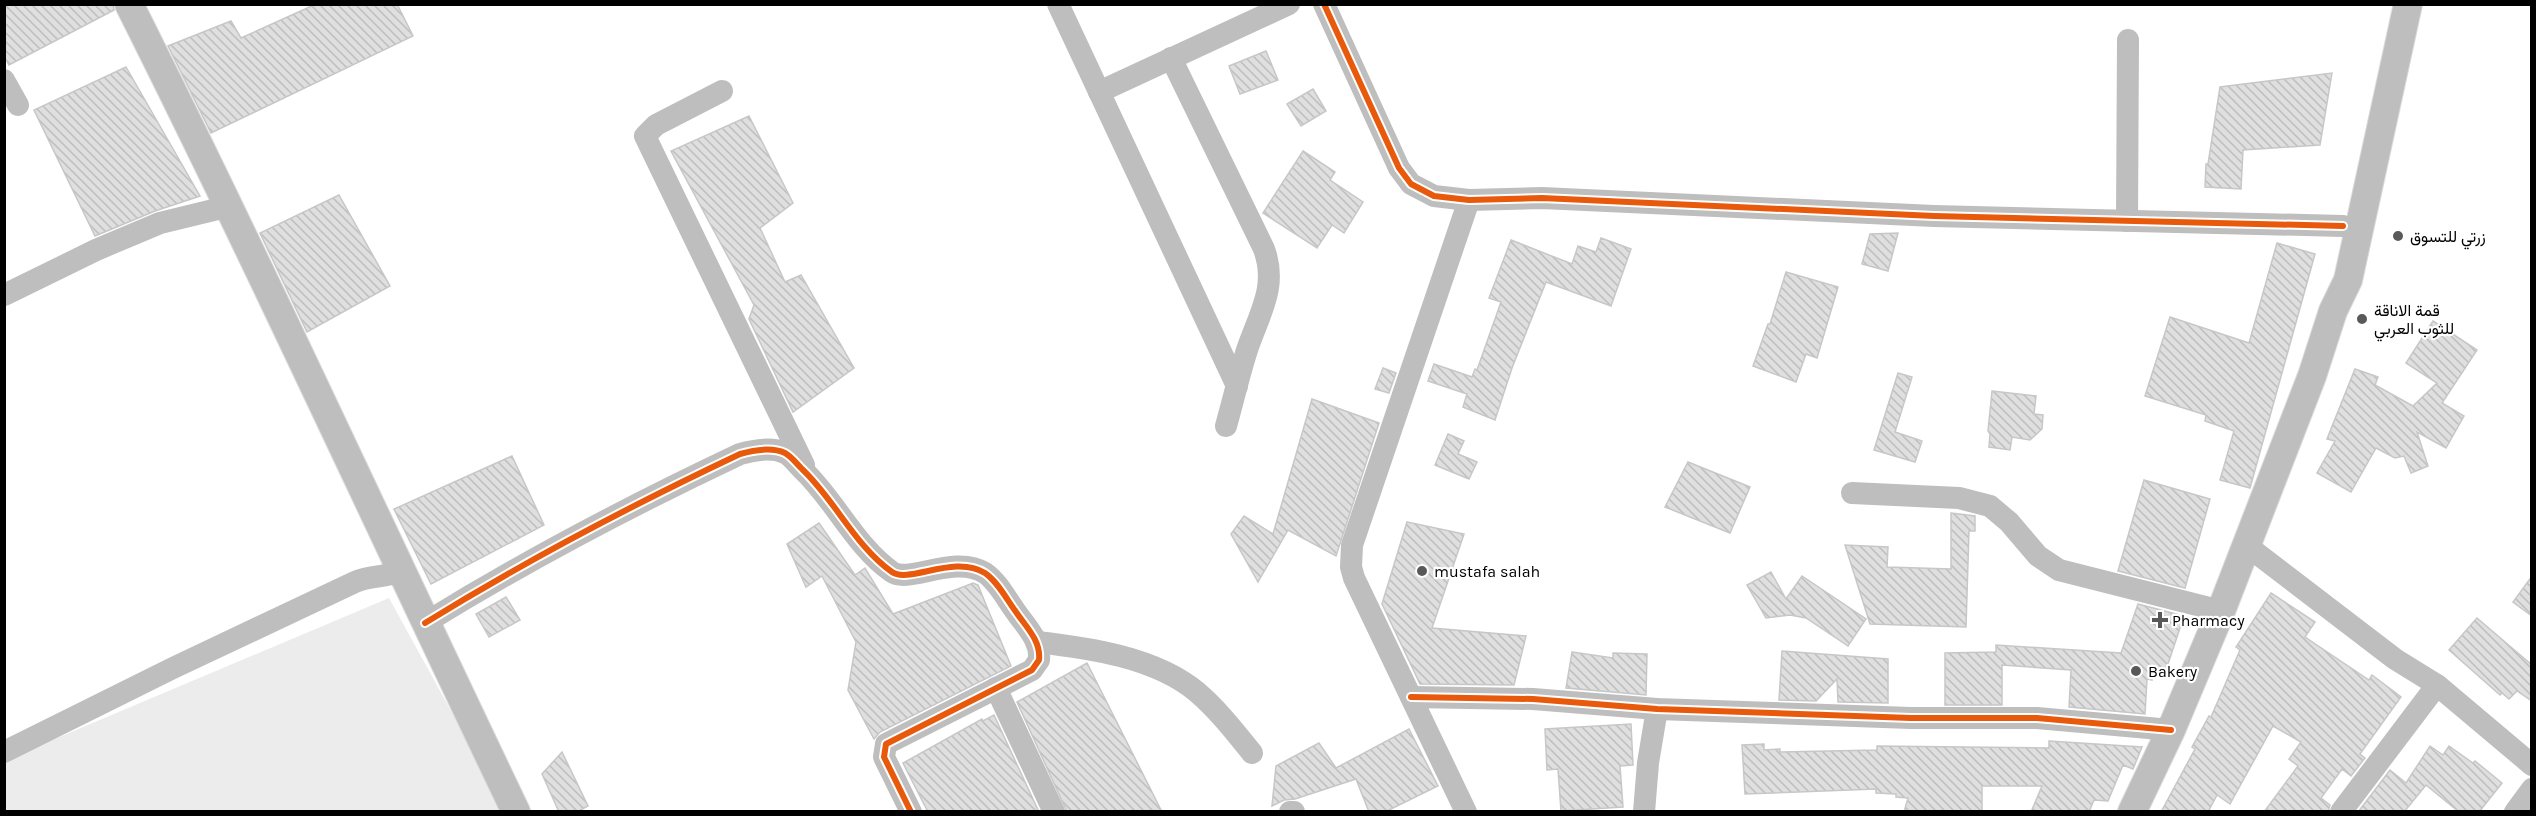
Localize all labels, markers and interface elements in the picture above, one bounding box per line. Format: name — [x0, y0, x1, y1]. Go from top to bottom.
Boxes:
place label: زرتي للتسوق — [2410, 227, 2486, 250]
marker: زرتي للتسوق — [2391, 229, 2405, 243]
place label: قمة الاناقة للثوب العربي — [2374, 301, 2454, 342]
marker: قمة الاناقة للثوب العربي — [2355, 312, 2369, 326]
place label: mustafa salah — [1434, 562, 1540, 581]
marker: mustafa salah — [1415, 564, 1429, 578]
place label: Pharmacy — [2172, 611, 2245, 630]
marker: Pharmacy — [2153, 613, 2167, 627]
place label: Bakery — [2148, 662, 2198, 681]
marker: Bakery — [2129, 664, 2143, 678]

